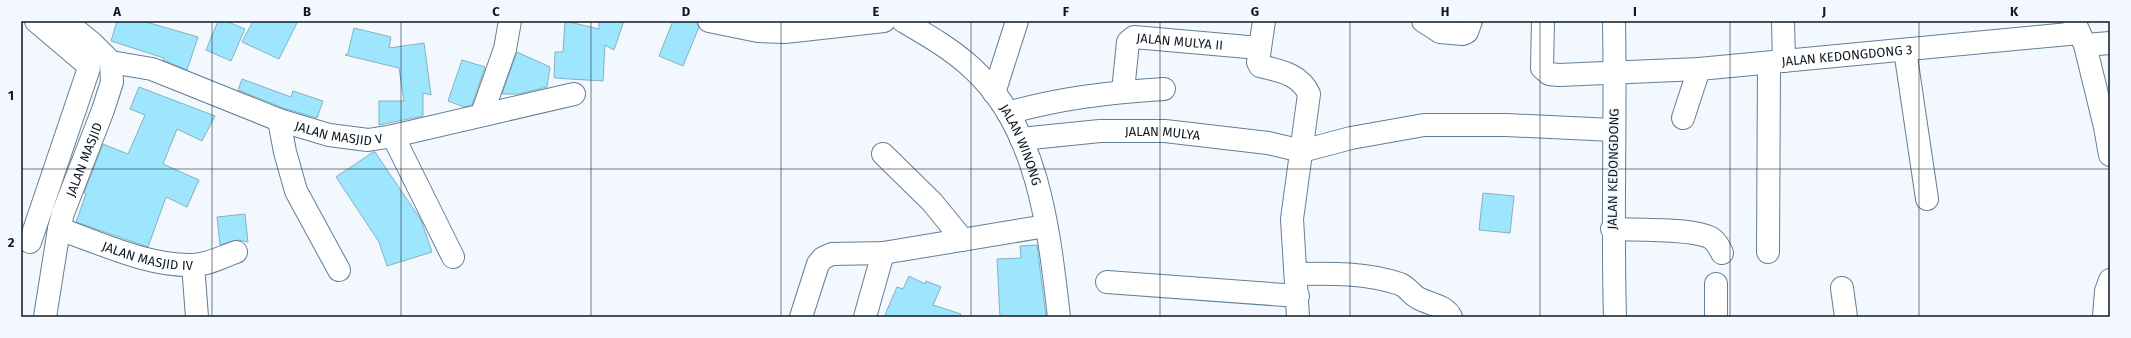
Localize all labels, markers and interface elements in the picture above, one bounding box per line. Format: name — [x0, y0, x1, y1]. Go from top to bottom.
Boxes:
text: A — [112, 4, 121, 19]
text: B — [303, 4, 311, 19]
text: C — [492, 4, 500, 19]
text: D — [682, 4, 691, 19]
text: E — [873, 4, 880, 19]
text: F — [1063, 4, 1070, 19]
text: G — [1251, 4, 1259, 19]
text: H — [1441, 4, 1449, 19]
text: I — [1633, 4, 1637, 19]
text: J — [1821, 4, 1826, 19]
text: K — [2010, 4, 2019, 19]
street label: JALAN MULYA II — [1136, 30, 1224, 52]
street label: JALAN KEDONGDONG 3 — [1781, 41, 1913, 69]
text: 1 — [8, 88, 14, 103]
street label: JALAN WINONG — [997, 101, 1045, 187]
street label: JALAN KEDONGDONG — [1604, 108, 1622, 230]
street label: JALAN MASJID V — [293, 118, 384, 148]
street label: JALAN MASJID — [63, 120, 105, 199]
street label: JALAN MULYA — [1125, 123, 1202, 143]
text: 2 — [8, 235, 15, 250]
street label: JALAN MASJID IV — [100, 238, 194, 273]

